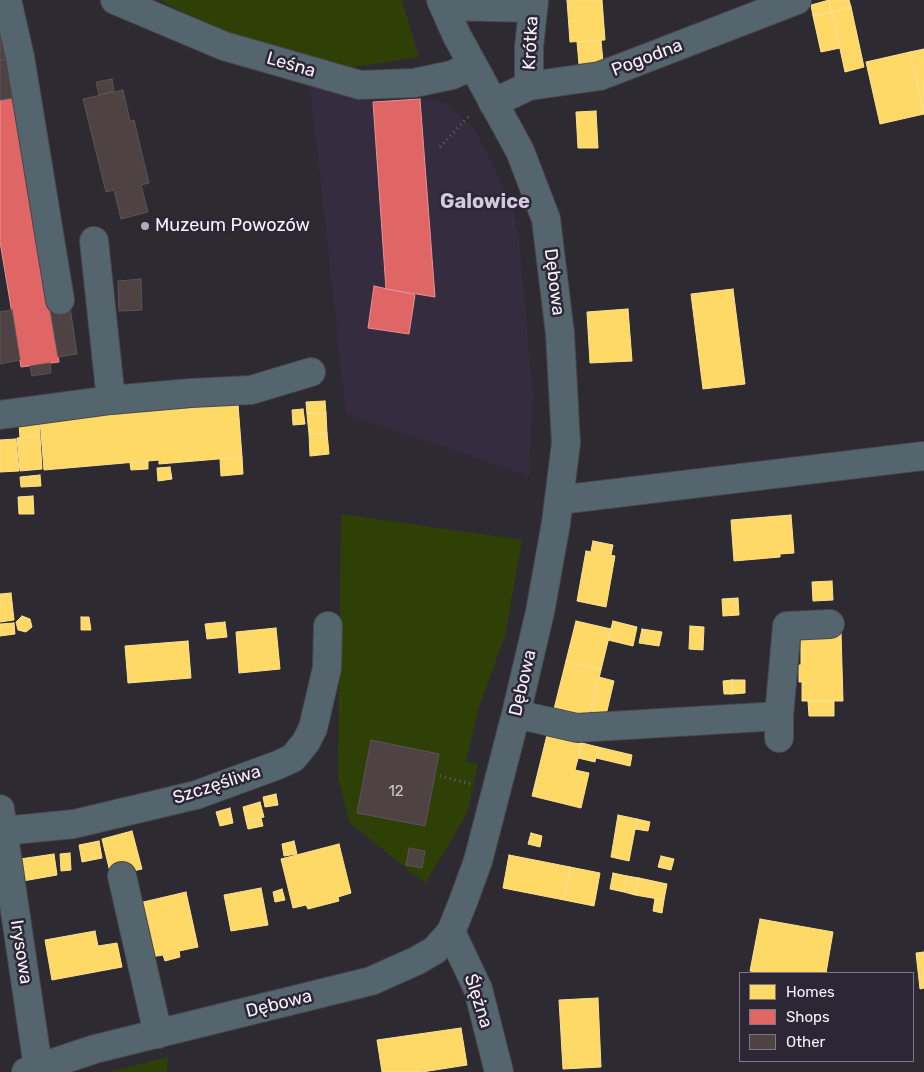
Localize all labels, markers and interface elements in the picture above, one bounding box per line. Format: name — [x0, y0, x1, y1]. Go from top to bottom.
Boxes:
street label: Krótka — [519, 16, 543, 70]
street label: Pogodna — [608, 35, 686, 81]
street label: Leśna — [264, 48, 318, 82]
district label: Galowice — [440, 190, 530, 214]
place label: Muzeum Powozów — [155, 215, 310, 237]
marker: Muzeum Powozów — [139, 220, 151, 232]
street label: Dębowa — [539, 247, 569, 317]
street label: Dębowa — [505, 648, 541, 718]
street label: Szczęśliwa — [170, 761, 264, 809]
house number: 12 — [388, 783, 404, 801]
street label: Irysowa — [5, 918, 37, 986]
street label: Ślężna — [459, 971, 497, 1031]
legend — [739, 972, 914, 1062]
text: Homes — [786, 983, 835, 1001]
street label: Dębowa — [244, 985, 314, 1023]
text: Shops — [786, 1008, 830, 1026]
text: Other — [786, 1033, 825, 1051]

